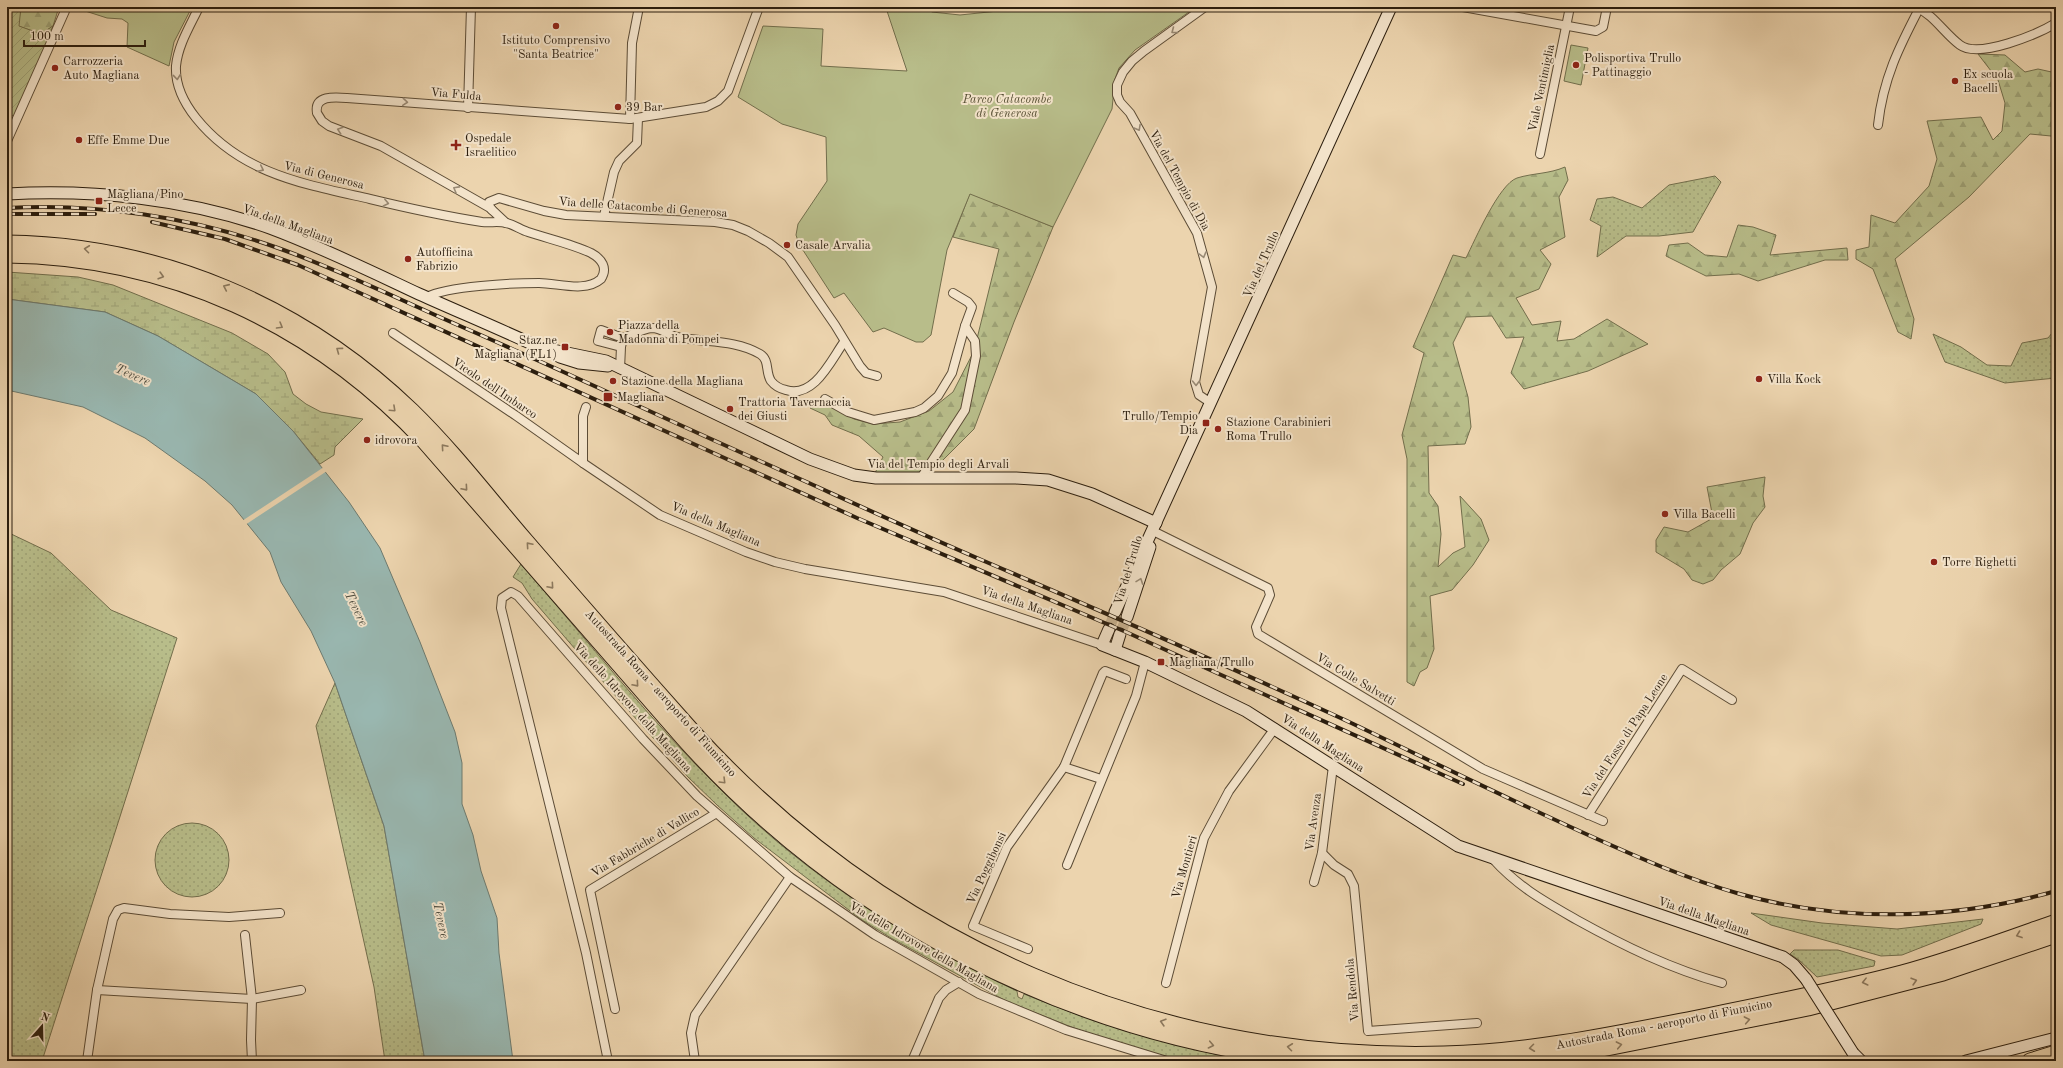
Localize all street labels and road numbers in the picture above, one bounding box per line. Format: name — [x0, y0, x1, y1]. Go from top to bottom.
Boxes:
street label: Viale Ventimiglia — [1527, 43, 1557, 133]
street label: Via Fulda — [430, 87, 482, 103]
street label: Via del Tempio di Dia — [1147, 128, 1212, 233]
street label: Via di Generosa — [282, 160, 365, 192]
street label: Via delle Catacombe di Generosa — [558, 196, 728, 220]
street label: Via della Magliana — [240, 203, 335, 247]
street label: Via del Trullo — [1242, 229, 1282, 300]
street label: Vicolo dell'Imbarco — [450, 356, 539, 422]
street label: Via del Tempio degli Arvali — [867, 459, 1009, 471]
street label: Via della Magliana — [669, 501, 762, 549]
street label: Via del Trullo — [1113, 534, 1145, 606]
street label: Via della Magliana — [979, 585, 1074, 627]
street label: Autostrada Roma - aeroporto di Fiumicino — [582, 608, 738, 779]
street label: Via delle Idrovore della Magliana — [571, 640, 694, 775]
street label: Via Colle Salvetti — [1314, 651, 1397, 708]
street label: Via del Fosso di Papa Leone — [1581, 672, 1671, 801]
street label: Via della Magliana — [1279, 713, 1366, 775]
street label: Via Avenza — [1304, 792, 1324, 852]
street label: Via Fabbriche di Vallico — [589, 806, 702, 880]
street label: Via Poggibonsi — [965, 831, 1009, 906]
street label: Via Montieri — [1170, 834, 1200, 900]
street label: Via della Magliana — [1656, 896, 1751, 938]
street label: Via delle Idrovore della Magliana — [847, 900, 1000, 996]
street label: Via Rendola — [1344, 958, 1362, 1022]
street label: Autostrada Roma - aeroporto di Fiumicino — [1555, 998, 1773, 1052]

